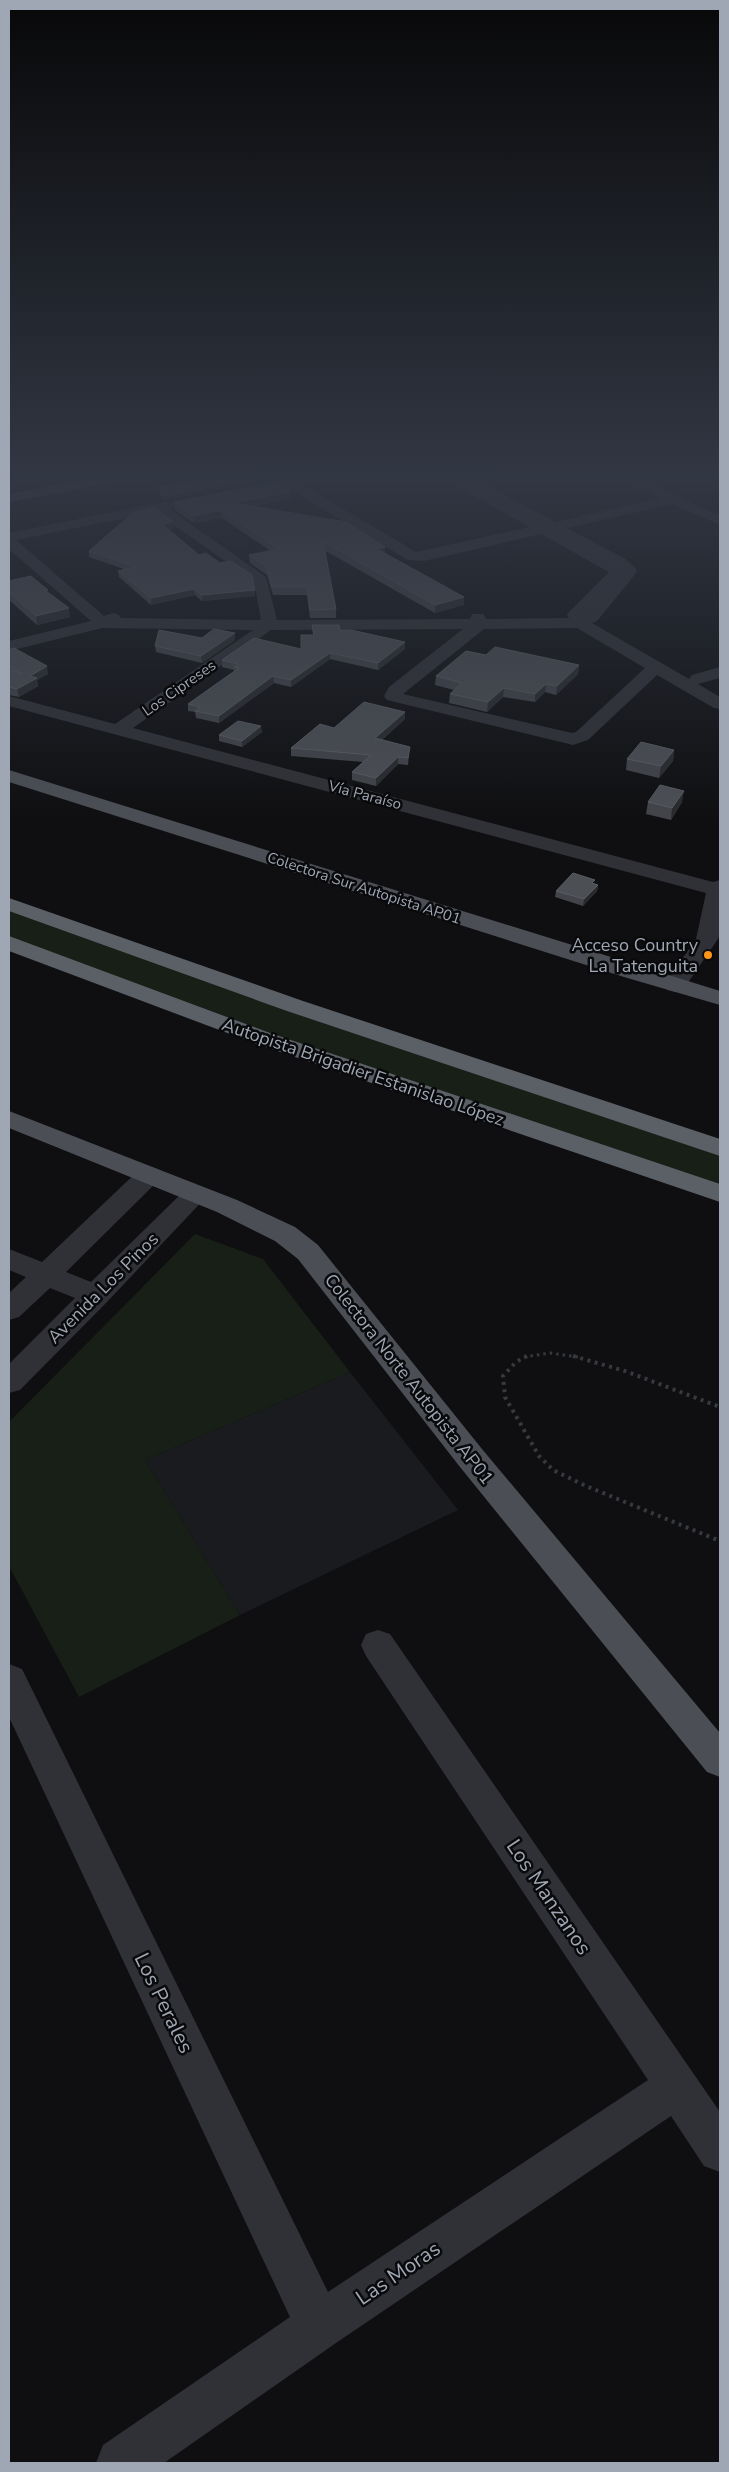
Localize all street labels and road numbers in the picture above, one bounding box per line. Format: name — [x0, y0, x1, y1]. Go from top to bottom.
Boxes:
street label: Los Cipreses — [138, 655, 220, 721]
street label: Vía Paraíso — [325, 775, 404, 814]
street label: Colectora Sur Autopista AP01 — [265, 847, 463, 929]
street label: Autopista Brigadier Estanislao López — [219, 1012, 507, 1132]
street label: Avenida Los Pinos — [42, 1227, 164, 1349]
street label: Colectora Norte Autopista AP01 — [319, 1269, 499, 1489]
street label: Los Manzanos — [500, 1834, 598, 1960]
street label: Los Perales — [128, 1948, 200, 2058]
street label: Las Moras — [350, 2234, 446, 2312]

